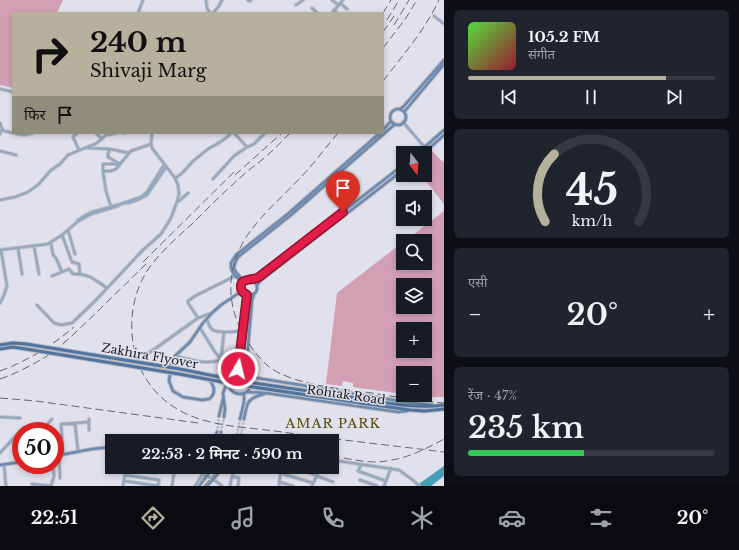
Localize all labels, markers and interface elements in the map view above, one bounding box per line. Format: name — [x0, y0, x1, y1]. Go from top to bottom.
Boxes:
text: 240 m — [90, 25, 186, 60]
text: 105.2 FM — [528, 27, 600, 46]
icon: right — [24, 28, 76, 80]
text: संगीत — [528, 46, 555, 63]
text: Shivaji Marg — [90, 60, 207, 82]
icon: previous — [498, 86, 520, 108]
icon: pause — [580, 86, 602, 108]
icon: next — [663, 86, 685, 108]
icon: arrive — [54, 104, 76, 126]
text: फिर — [24, 105, 46, 124]
north arrow — [396, 146, 432, 182]
map controls — [396, 146, 432, 402]
text: 45 — [565, 164, 618, 215]
pin — [326, 171, 360, 212]
icon: arrive — [332, 177, 354, 199]
button: sound — [396, 190, 432, 226]
text: km/h — [571, 211, 612, 229]
button: search — [396, 234, 432, 270]
text: एसी — [468, 274, 487, 291]
button: layers — [396, 278, 432, 314]
text: 20° — [567, 296, 618, 333]
text: − — [468, 301, 482, 328]
text: + — [703, 301, 715, 328]
button: + — [396, 322, 432, 358]
street label: Zakhira Flyover — [101, 340, 200, 371]
position arrow — [217, 348, 259, 390]
button: − — [396, 366, 432, 402]
street label: Rohtak Road — [306, 382, 386, 407]
text: रेंज · 47% — [468, 387, 517, 404]
text: 235 km — [468, 409, 584, 446]
district label: AMAR PARK — [284, 415, 381, 432]
speed limit sign: 50 — [12, 422, 64, 474]
text: 22:53 · 2 मिनट · 590 m — [141, 444, 303, 463]
icon: directions — [139, 504, 167, 532]
icon: music — [229, 504, 257, 532]
icon: phone — [319, 504, 347, 532]
icon: climate — [408, 504, 436, 532]
icon: car — [498, 504, 526, 532]
icon: filters — [587, 504, 615, 532]
text: 22:51 — [31, 507, 78, 529]
text: 20° — [677, 507, 708, 529]

